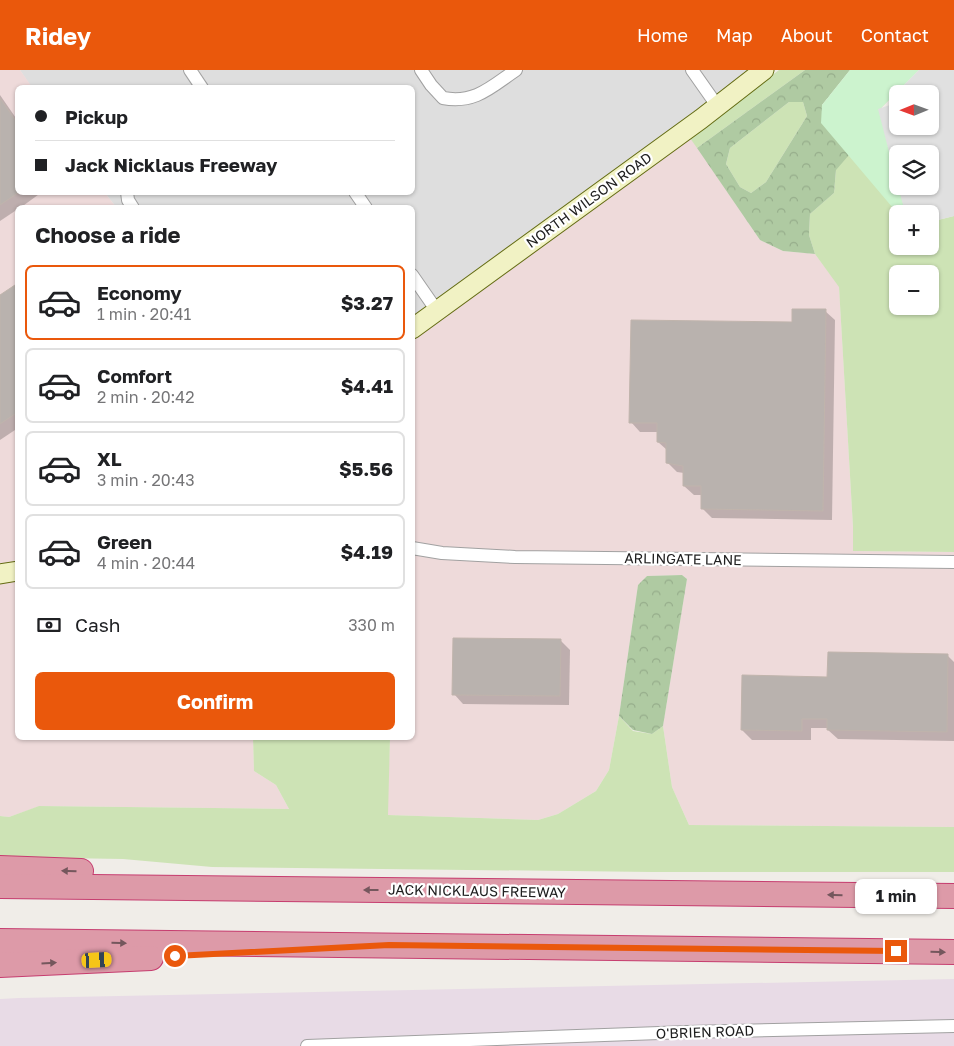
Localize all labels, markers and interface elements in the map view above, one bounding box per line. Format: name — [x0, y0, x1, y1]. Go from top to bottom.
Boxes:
text: Ridey — [25, 21, 91, 50]
text: Home — [637, 24, 688, 46]
text: Map — [716, 24, 753, 46]
text: About — [781, 24, 833, 46]
text: Contact — [861, 24, 929, 46]
north arrow — [889, 85, 939, 135]
map controls — [889, 85, 939, 315]
text: Pickup — [65, 105, 128, 128]
button: layers — [889, 145, 939, 195]
street label: NORTH WILSON ROAD — [523, 148, 655, 251]
text: Jack Nicklaus Freeway — [65, 153, 277, 176]
button: + — [889, 205, 939, 255]
text: Choose a ride — [35, 221, 181, 248]
button: − — [889, 265, 939, 315]
icon: car — [37, 280, 82, 325]
text: Economy — [97, 281, 182, 304]
text: $3.27 — [341, 291, 393, 314]
text: 1 min · 20:41 — [97, 304, 191, 324]
icon: car — [37, 363, 82, 408]
text: Comfort — [97, 364, 172, 387]
text: $4.41 — [341, 374, 393, 397]
text: 2 min · 20:42 — [97, 387, 194, 407]
icon: car — [37, 446, 82, 491]
text: XL — [97, 447, 122, 470]
text: $5.56 — [339, 457, 393, 480]
text: 3 min · 20:43 — [97, 470, 195, 490]
icon: car — [37, 529, 82, 574]
text: Green — [97, 530, 152, 553]
text: $4.19 — [340, 540, 393, 563]
street label: ARLINGATE LANE — [624, 549, 742, 568]
text: 4 min · 20:44 — [97, 553, 195, 573]
icon: cash — [35, 611, 63, 639]
text: Cash — [75, 613, 120, 636]
text: 330 m — [348, 615, 395, 635]
button: Confirm — [35, 672, 395, 730]
one-way arrow — [61, 866, 77, 874]
callout: 1 min — [855, 878, 937, 914]
street label: JACK NICKLAUS FREEWAY — [388, 880, 566, 901]
one-way arrow — [363, 885, 379, 893]
text: 1 min — [876, 886, 916, 906]
one-way arrow — [827, 891, 843, 899]
one-way arrow — [111, 939, 127, 947]
route end — [885, 940, 907, 962]
route start — [164, 945, 186, 967]
one-way arrow — [930, 948, 946, 956]
car — [81, 952, 112, 968]
one-way arrow — [41, 958, 57, 966]
street label: O'BRIEN ROAD — [656, 1021, 754, 1042]

